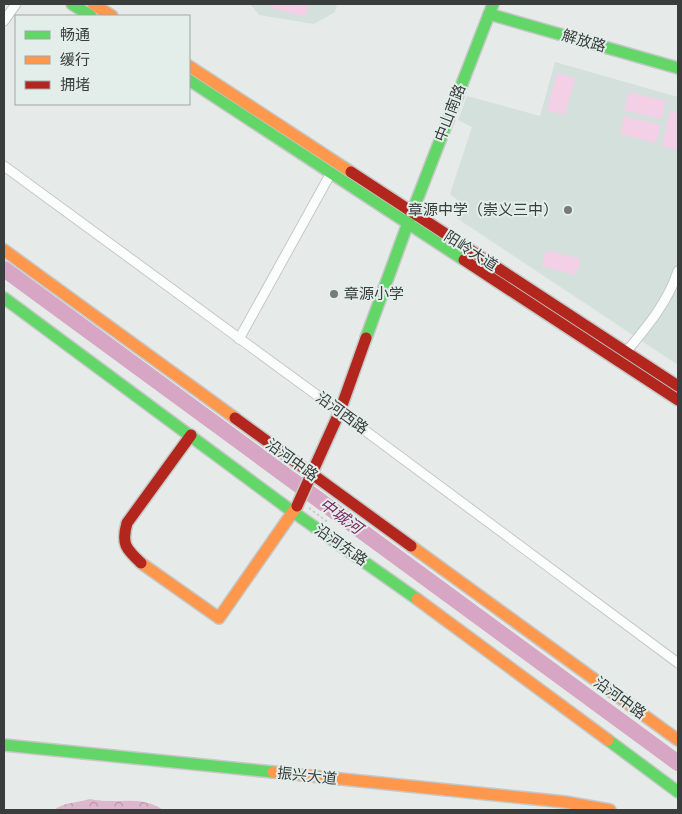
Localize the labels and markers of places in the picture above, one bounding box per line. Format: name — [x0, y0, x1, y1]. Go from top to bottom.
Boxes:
place label: 章源中学（崇义三中） — [408, 201, 558, 219]
marker: 章源中学（崇义三中） — [562, 204, 574, 216]
place label: 章源小学 — [344, 285, 404, 303]
marker: 章源小学 — [328, 288, 340, 300]

